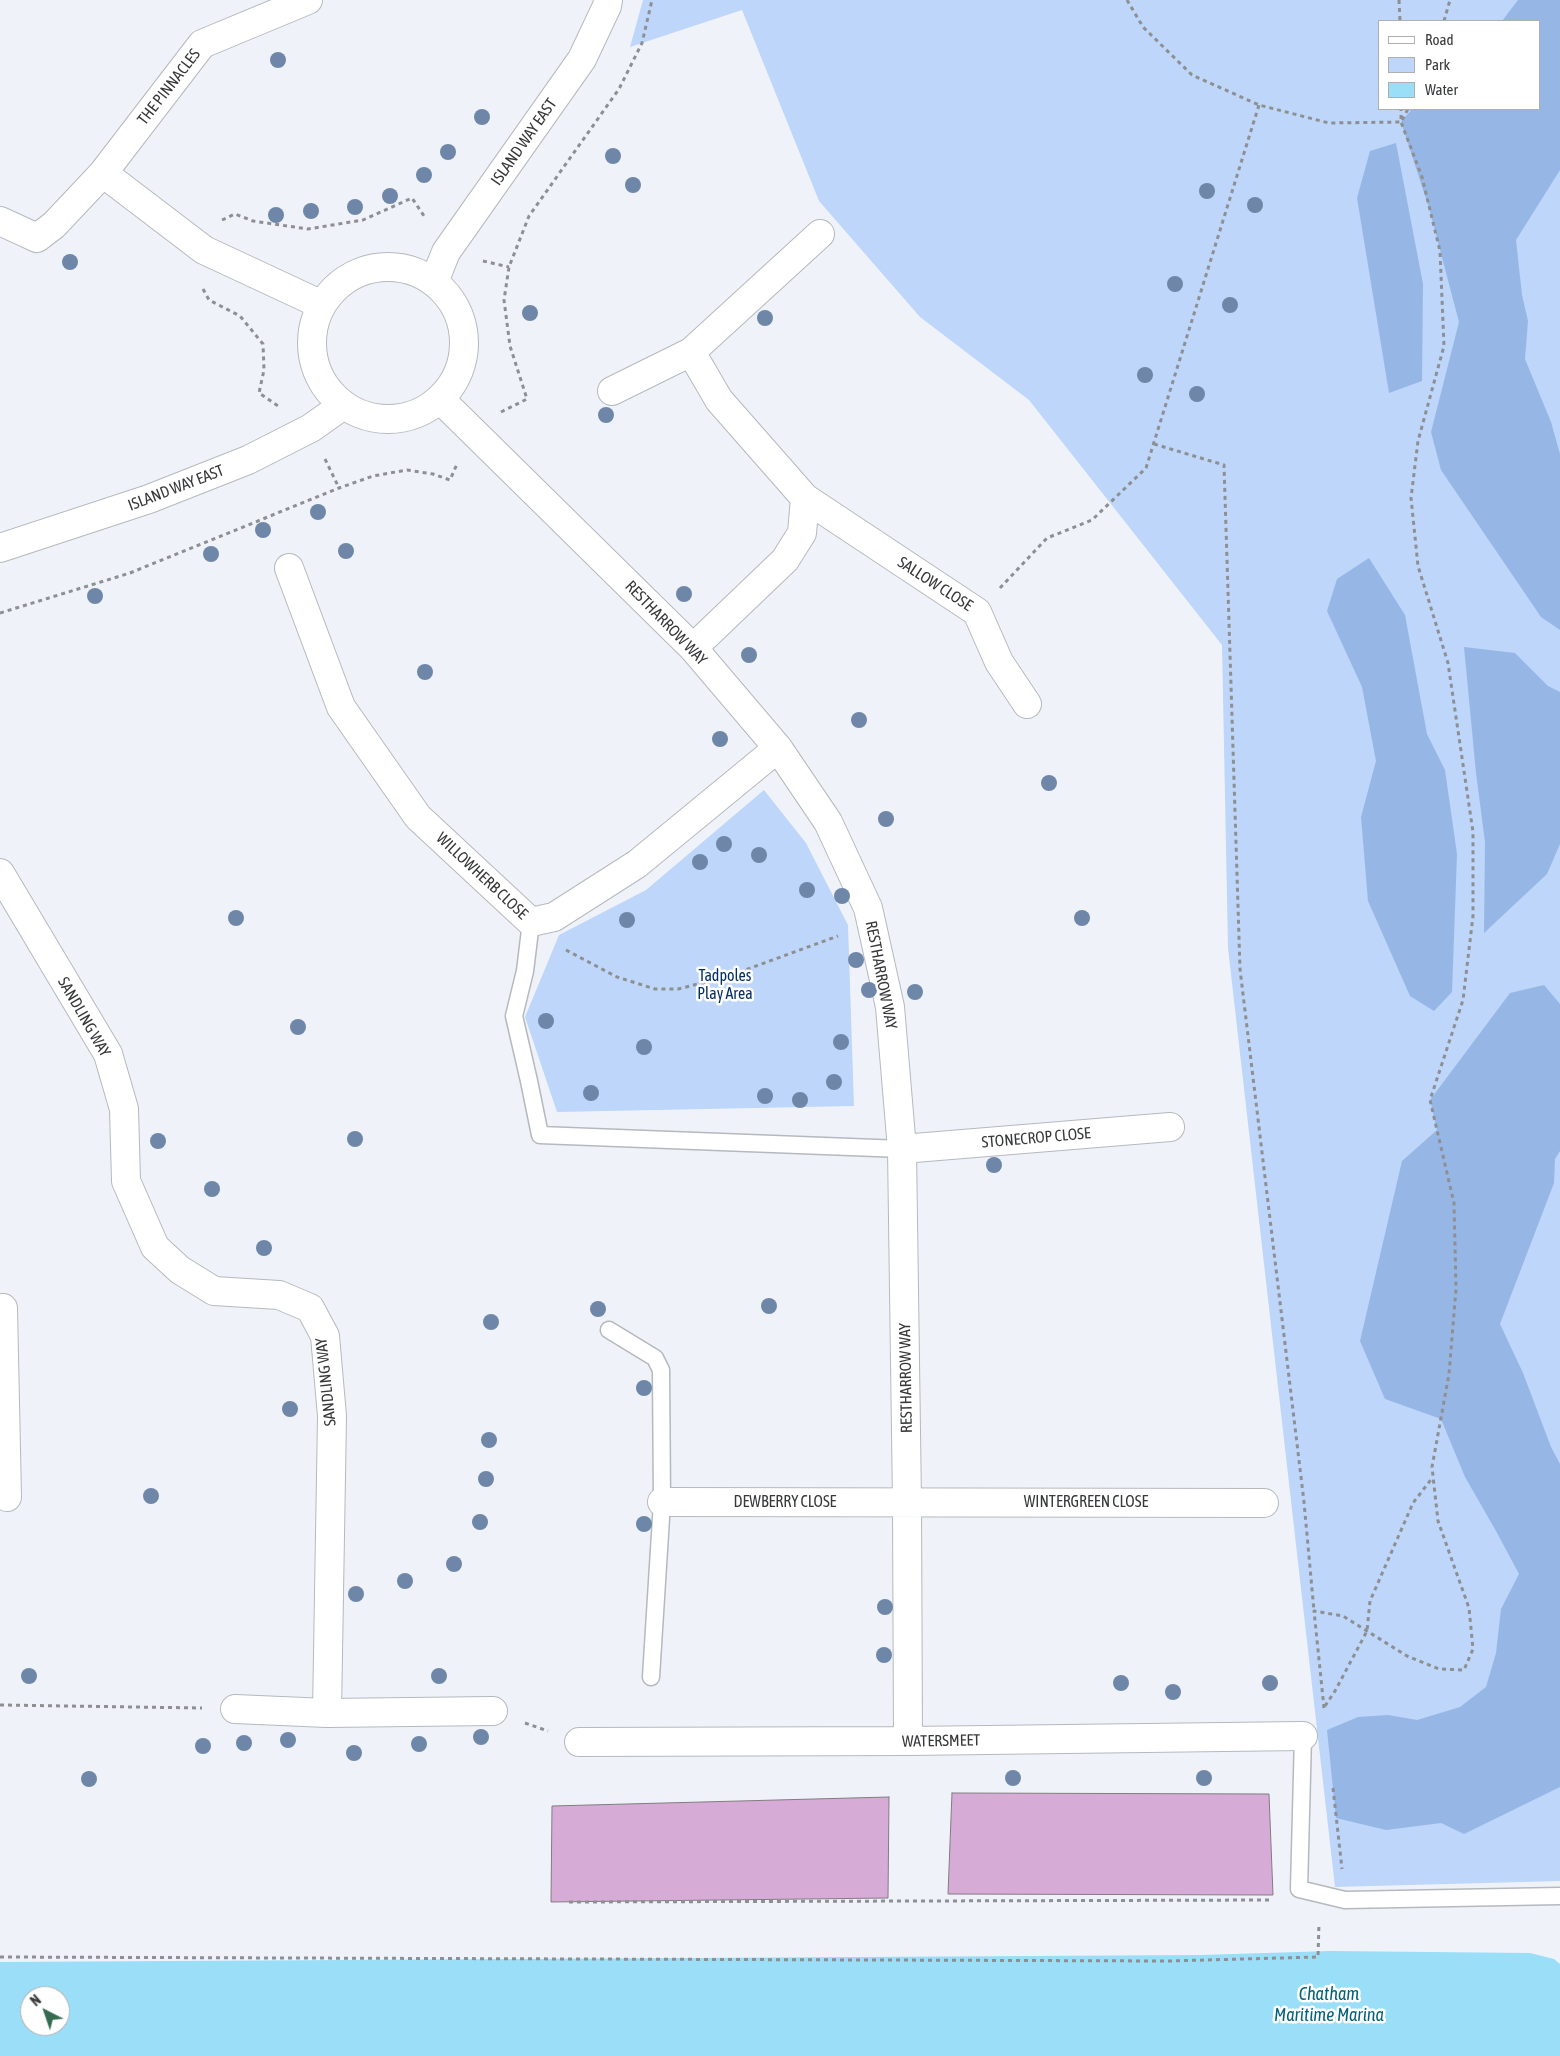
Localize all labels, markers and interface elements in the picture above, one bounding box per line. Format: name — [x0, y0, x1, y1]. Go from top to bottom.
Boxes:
legend — [1378, 20, 1540, 110]
text: Road — [1425, 31, 1454, 48]
street label: THE PINNACLES — [133, 45, 205, 129]
text: Park — [1425, 56, 1450, 73]
text: Water — [1425, 81, 1458, 98]
street label: ISLAND WAY EAST — [487, 95, 561, 189]
street label: ISLAND WAY EAST — [125, 461, 227, 515]
street label: SALLOW CLOSE — [894, 553, 976, 615]
street label: RESTHARROW WAY — [621, 577, 711, 669]
street label: WILLOWHERB CLOSE — [432, 829, 532, 923]
street label: RESTHARROW WAY — [861, 919, 901, 1031]
park label: Tadpoles Play Area — [697, 966, 753, 1004]
street label: SANDLING WAY — [53, 974, 115, 1060]
street label: STONECROP CLOSE — [981, 1124, 1091, 1152]
street label: RESTHARROW WAY — [895, 1323, 917, 1433]
street label: SANDLING WAY — [312, 1337, 340, 1427]
street label: DEWBERRY CLOSE — [734, 1492, 836, 1512]
street label: WINTERGREEN CLOSE — [1024, 1492, 1148, 1512]
street label: WATERSMEET — [902, 1731, 980, 1751]
water label: Chatham Maritime Marina — [1274, 1983, 1384, 2026]
north arrow — [20, 1986, 70, 2036]
text: N — [27, 1992, 44, 2009]

